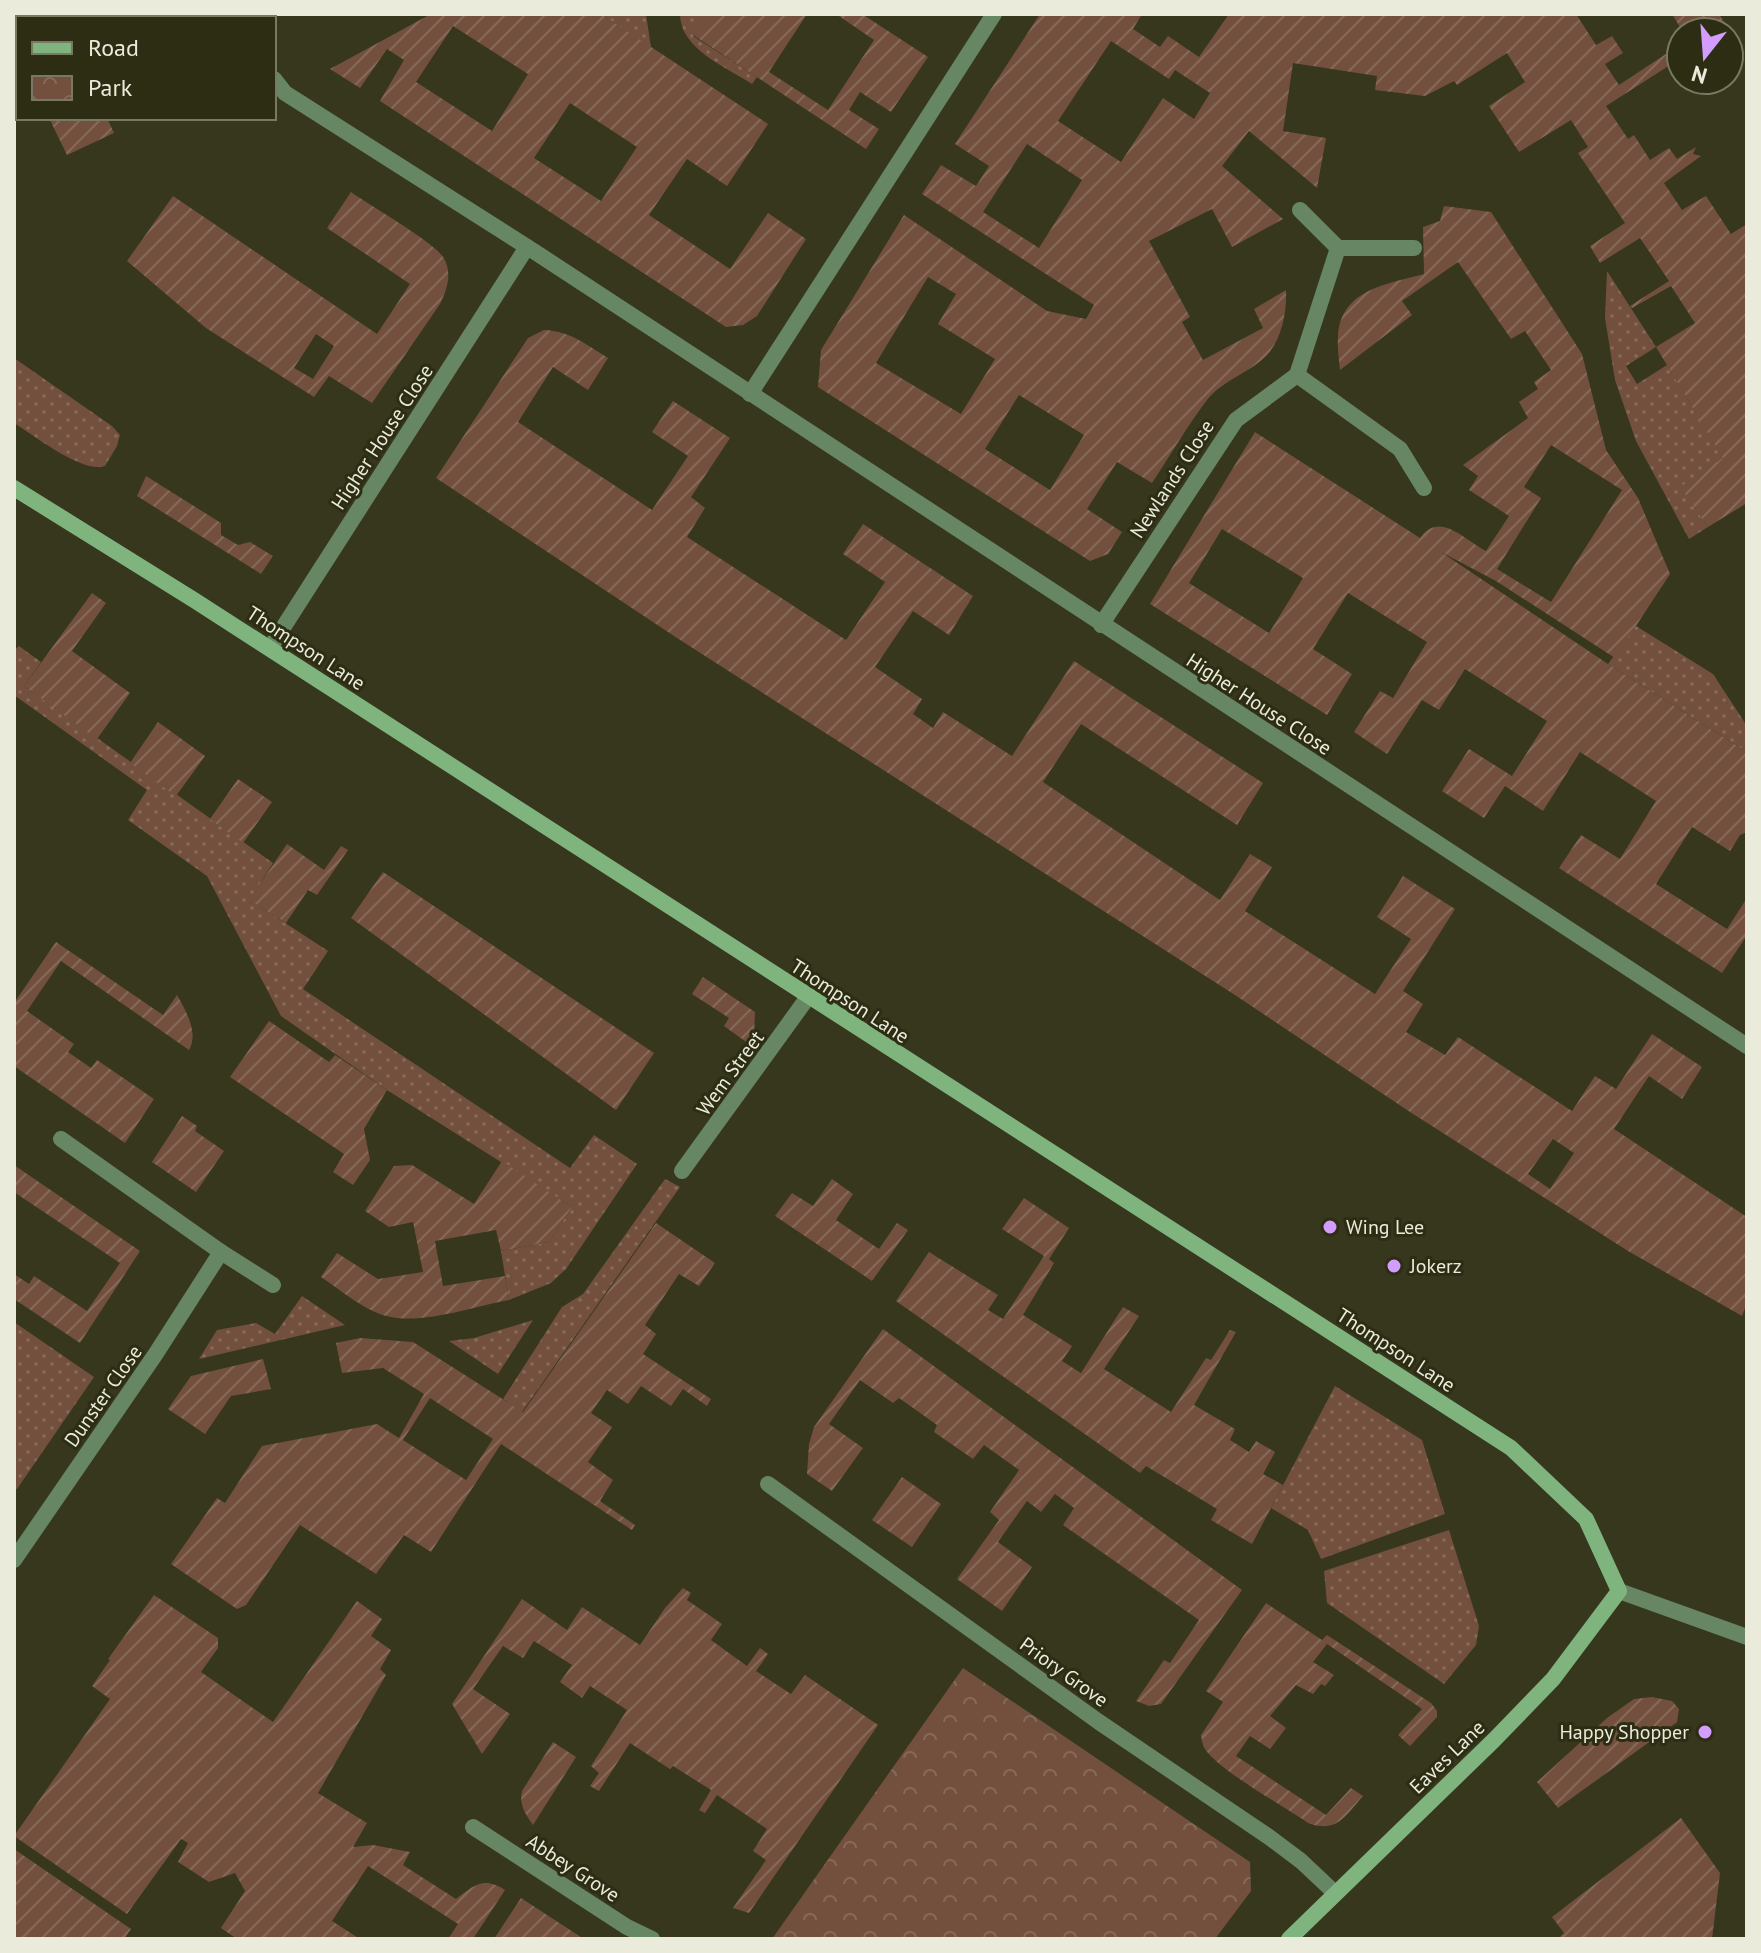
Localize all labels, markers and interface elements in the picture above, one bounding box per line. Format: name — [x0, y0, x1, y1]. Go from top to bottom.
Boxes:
legend — [16, 16, 276, 120]
north arrow — [1665, 16, 1745, 96]
text: Road — [88, 32, 139, 63]
text: N — [1688, 60, 1710, 91]
text: Park — [88, 72, 133, 103]
street label: Higher House Close — [325, 359, 439, 515]
street label: Newlands Close — [1124, 415, 1220, 543]
street label: Thompson Lane — [242, 600, 370, 696]
street label: Higher House Close — [1181, 647, 1337, 761]
street label: Thompson Lane — [786, 953, 914, 1049]
street label: Wem Street — [691, 1025, 770, 1121]
place label: Wing Lee — [1346, 1214, 1424, 1240]
marker: Wing Lee — [1321, 1218, 1339, 1236]
place label: Jokerz — [1409, 1253, 1462, 1279]
marker: Jokerz — [1385, 1257, 1403, 1275]
street label: Thompson Lane — [1332, 1302, 1460, 1398]
street label: Dunster Close — [58, 1340, 148, 1452]
street label: Priory Grove — [1015, 1631, 1113, 1713]
street label: Eaves Lane — [1404, 1715, 1490, 1799]
place label: Happy Shopper — [1559, 1719, 1689, 1745]
marker: Happy Shopper — [1696, 1723, 1714, 1741]
street label: Abbey Grove — [521, 1828, 625, 1908]

